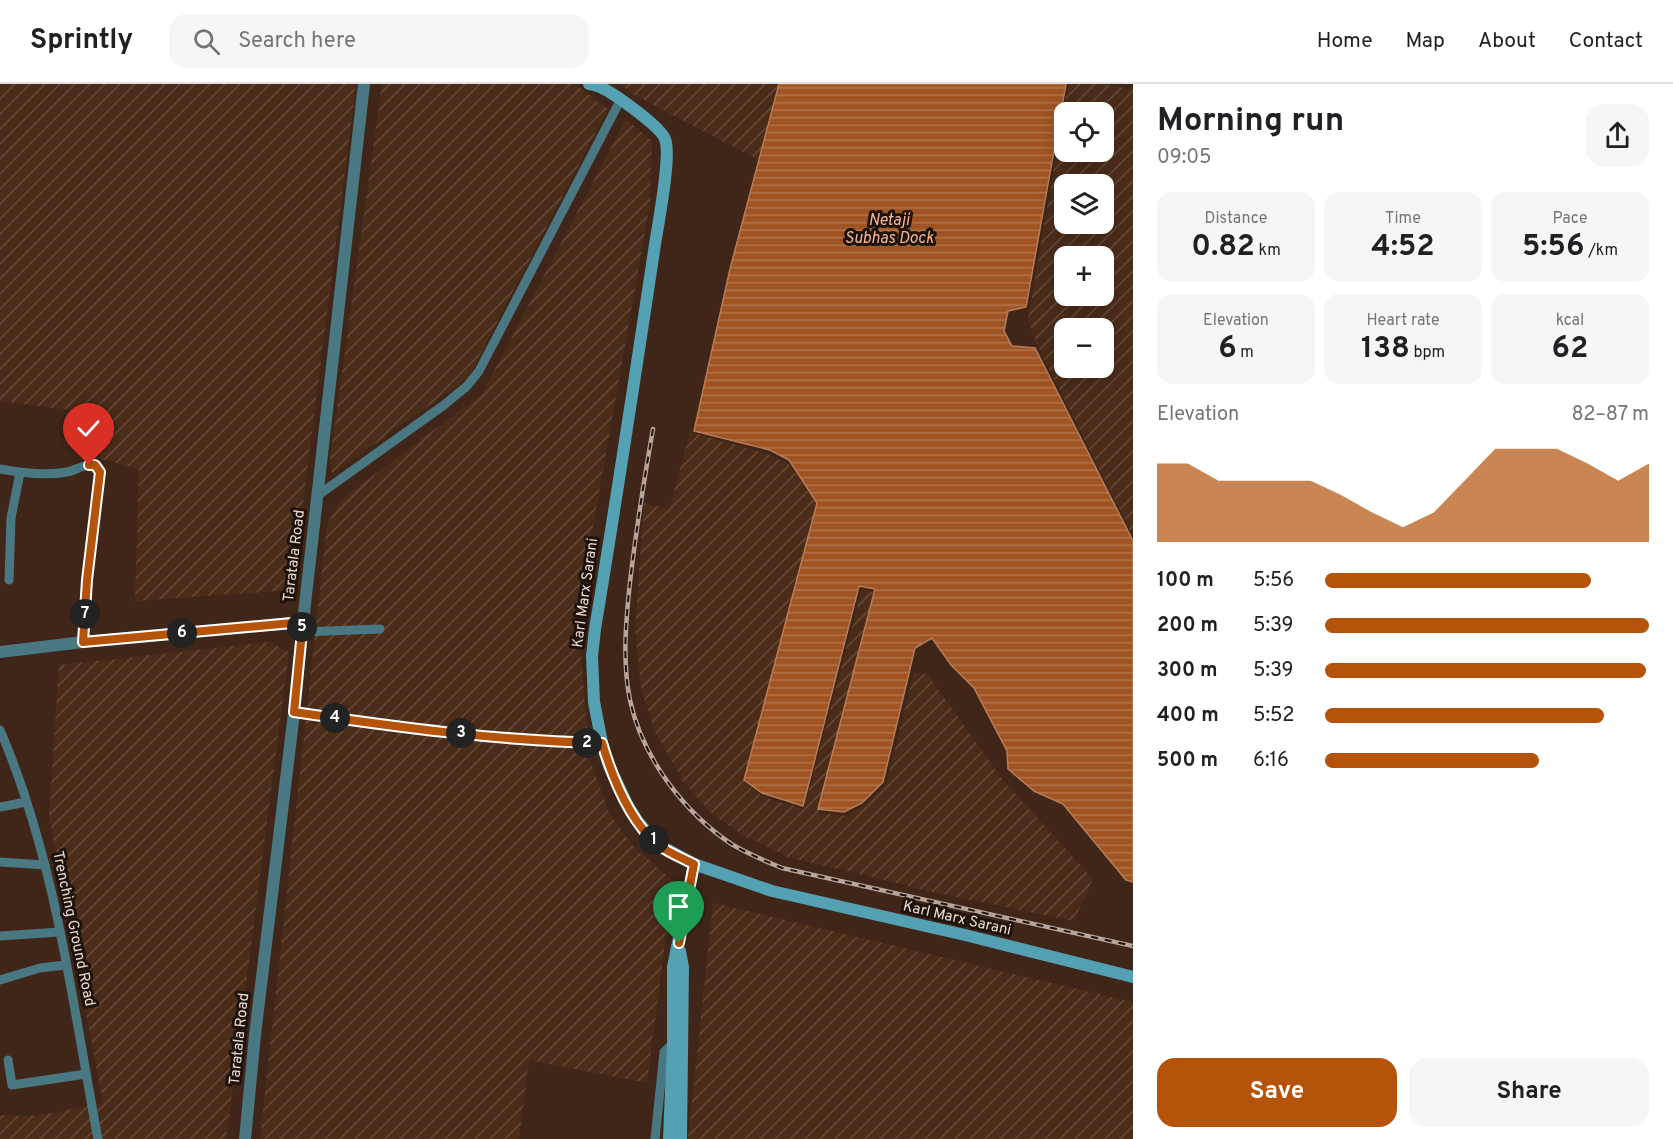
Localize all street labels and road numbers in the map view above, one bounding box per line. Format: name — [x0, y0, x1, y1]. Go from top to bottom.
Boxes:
street label: Taratala Road — [280, 509, 310, 603]
street label: Karl Marx Sarani — [569, 537, 603, 649]
street label: Trenching Ground Road — [47, 850, 99, 1008]
street label: Karl Marx Sarani — [901, 897, 1013, 941]
street label: Taratala Road — [226, 992, 254, 1086]

